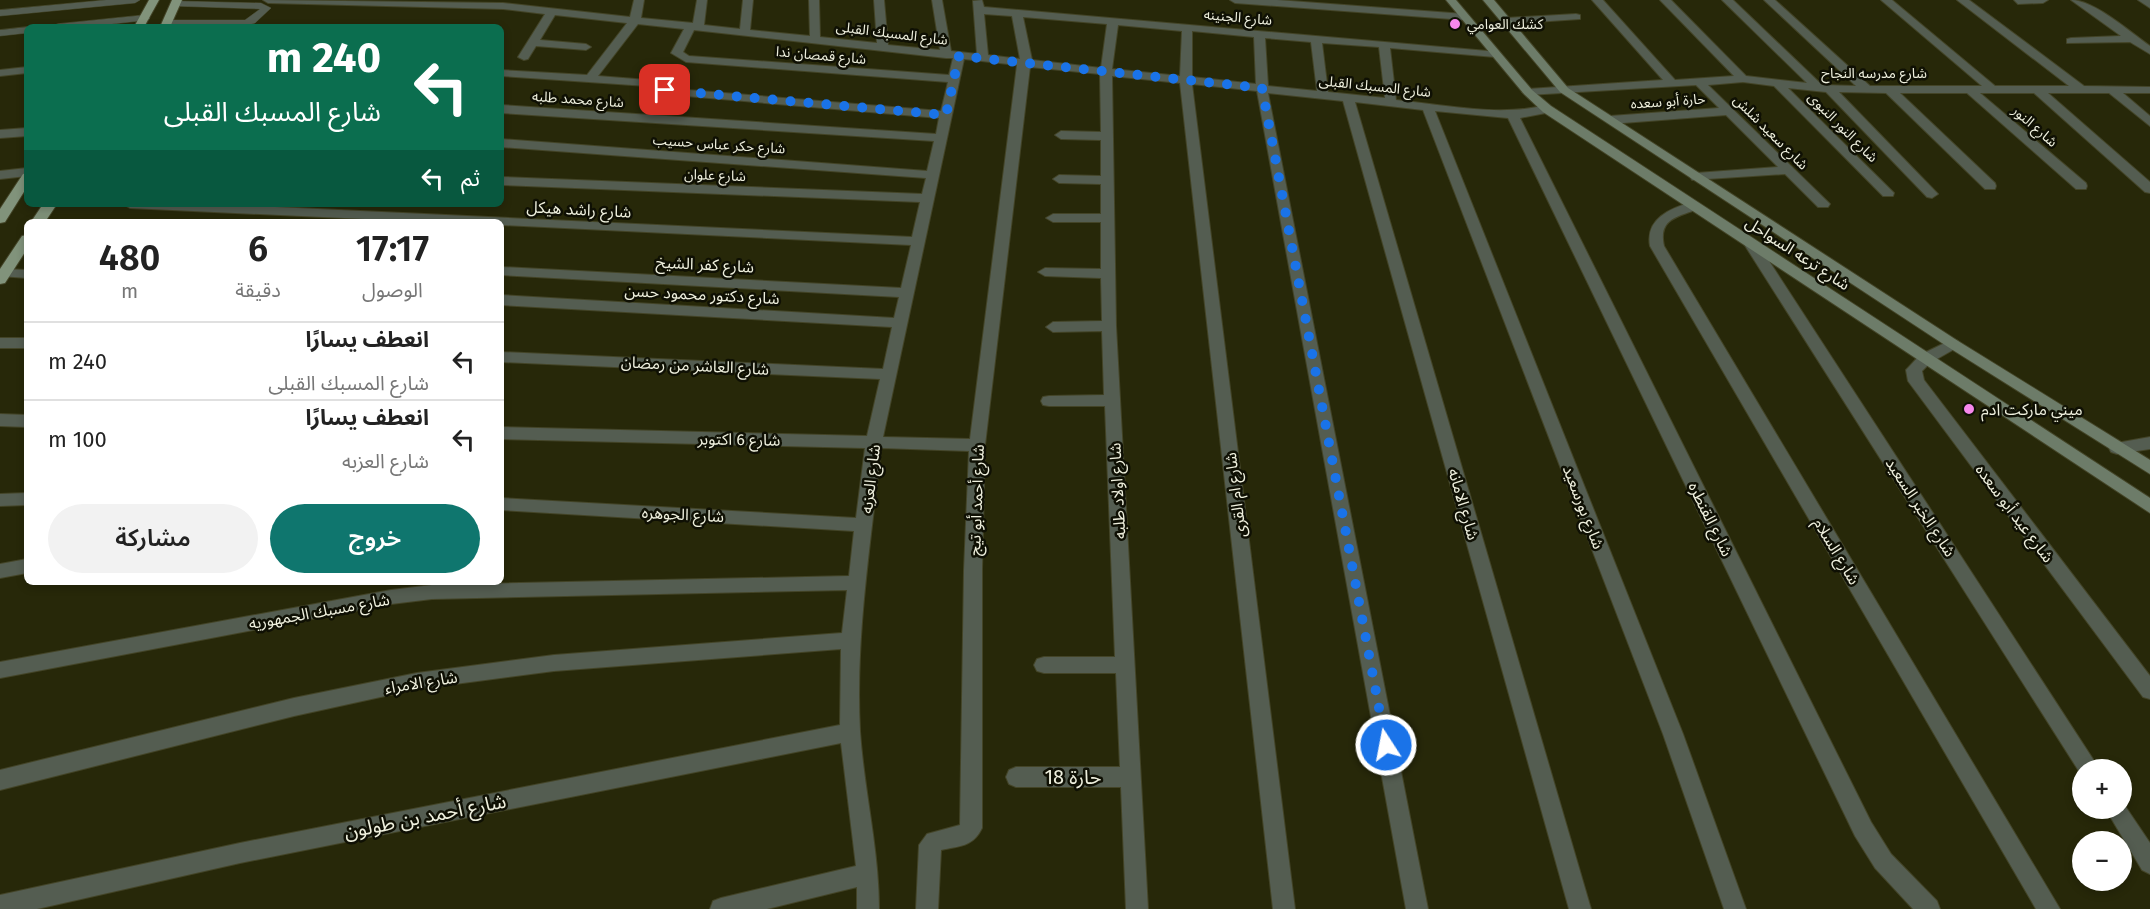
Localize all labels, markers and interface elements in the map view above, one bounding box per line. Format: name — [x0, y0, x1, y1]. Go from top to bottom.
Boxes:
street label: شارع الجنينه — [1203, 6, 1273, 31]
place label: كشك العوامي — [1467, 16, 1543, 35]
marker: كشك العوامي — [1448, 17, 1462, 31]
street label: شارع المسبك القبلى — [835, 18, 949, 51]
text: 240 m — [267, 33, 381, 83]
street label: شارع قمصان ندا — [775, 43, 867, 70]
icon: left — [402, 48, 480, 126]
pin — [639, 64, 690, 115]
street label: شارع مدرسه النجاح — [1821, 65, 1927, 84]
street label: شارع المسبك القبلى — [1318, 72, 1432, 103]
icon: arrive — [648, 73, 681, 106]
street label: شارع محمد طلبه — [531, 88, 624, 113]
street label: شارع النور النبوى — [1803, 89, 1881, 167]
street label: حارة أبو سعده — [1630, 90, 1706, 113]
street label: شارع سعيد شلش — [1728, 91, 1812, 175]
text: شارع المسبك القبلى — [164, 96, 381, 128]
street label: شارع النور — [2006, 101, 2061, 152]
street label: شارع حكر عباس حسيب — [652, 131, 786, 160]
icon: left — [416, 162, 449, 195]
text: ثم — [461, 165, 480, 192]
street label: شارع علوان — [684, 166, 746, 187]
street label: شارع راشد هيكل — [526, 197, 632, 225]
street label: شارع ترعه السواحل — [1740, 213, 1853, 297]
text: 6 — [248, 227, 268, 271]
text: 17:17 — [356, 227, 429, 271]
text: 480 — [99, 236, 160, 280]
street label: شارع كفر الشيخ — [655, 252, 755, 280]
text: دقيقة — [235, 278, 281, 302]
text: الوصول — [362, 278, 423, 302]
text: m — [121, 279, 138, 303]
street label: شارع دكتور محمود حسن — [624, 281, 780, 311]
text: انعطف يسارًا — [306, 326, 429, 353]
icon: left — [447, 345, 480, 378]
text: 240 m — [48, 348, 107, 375]
street label: شارع العاشر من رمضان — [620, 352, 770, 382]
text: شارع المسبك القبلى — [268, 371, 429, 395]
place label: ميني ماركت ادم — [1981, 400, 2083, 422]
marker: ميني ماركت ادم — [1962, 402, 1976, 416]
text: انعطف يسارًا — [306, 404, 429, 431]
icon: left — [447, 423, 480, 456]
text: 100 m — [48, 426, 107, 453]
street label: شارع 6 اكتوبر — [696, 429, 781, 453]
street label: شارع اولاد طلبه — [1105, 442, 1133, 540]
street label: شارع العزبه — [857, 443, 887, 515]
street label: شارع أحمد أبو تيج — [965, 444, 991, 556]
text: شارع العزبه — [342, 449, 429, 473]
street label: شارع ام القرى — [1221, 451, 1253, 539]
street label: شارع الخبر السعيد — [1879, 454, 1960, 562]
street label: شارع عيد أبو سعده — [1969, 460, 2058, 568]
street label: شارع بورسعيد — [1556, 463, 1608, 553]
street label: شارع الامانه — [1441, 466, 1483, 543]
street label: شارع القنطره — [1682, 479, 1737, 561]
street label: شارع الجوهره — [641, 503, 725, 529]
button: مشاركة — [48, 504, 258, 573]
button: خروج — [270, 504, 480, 573]
street label: شارع السلام — [1807, 515, 1864, 590]
street label: شارع مسبك الجمهوريه — [247, 590, 392, 636]
street label: شارع الامراء — [383, 667, 459, 701]
position arrow — [1354, 713, 1418, 777]
map controls — [2072, 759, 2132, 891]
button: + — [2072, 759, 2132, 819]
street label: حارة 18 — [1044, 765, 1102, 789]
street label: شارع أحمد بن طولون — [342, 788, 509, 846]
button: − — [2072, 831, 2132, 891]

